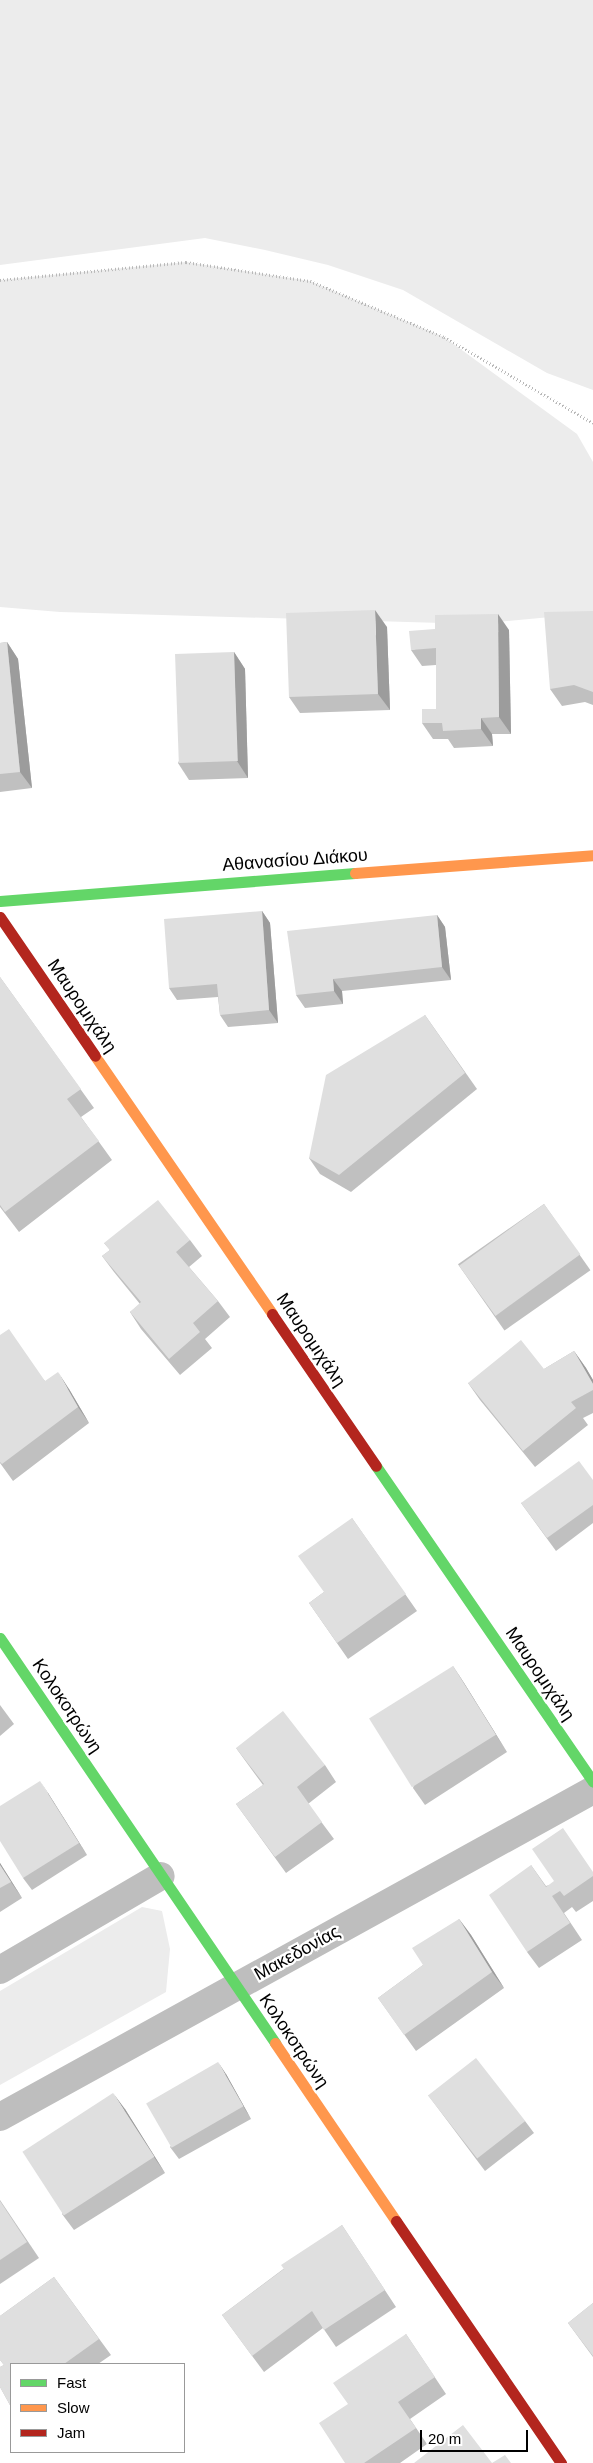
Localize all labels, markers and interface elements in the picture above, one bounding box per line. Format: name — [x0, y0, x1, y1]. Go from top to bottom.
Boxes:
street label: Αθανασίου Διάκου — [221, 844, 369, 876]
street label: Μαυρομιχάλη — [43, 955, 121, 1057]
street label: Μαυρομιχάλη — [272, 1289, 350, 1391]
street label: Μαυρομιχάλη — [501, 1623, 579, 1725]
street label: Κολοκοτρώνη — [28, 1655, 106, 1757]
street label: Μακεδονίας — [250, 1921, 344, 1985]
street label: Κολοκοτρώνη — [255, 1990, 333, 2092]
legend — [10, 2363, 185, 2453]
text: Fast — [57, 2374, 86, 2391]
text: Slow — [57, 2399, 90, 2416]
scale bar — [423, 2420, 530, 2452]
text: Jam — [57, 2424, 85, 2441]
text: 20 m — [428, 2430, 461, 2447]

